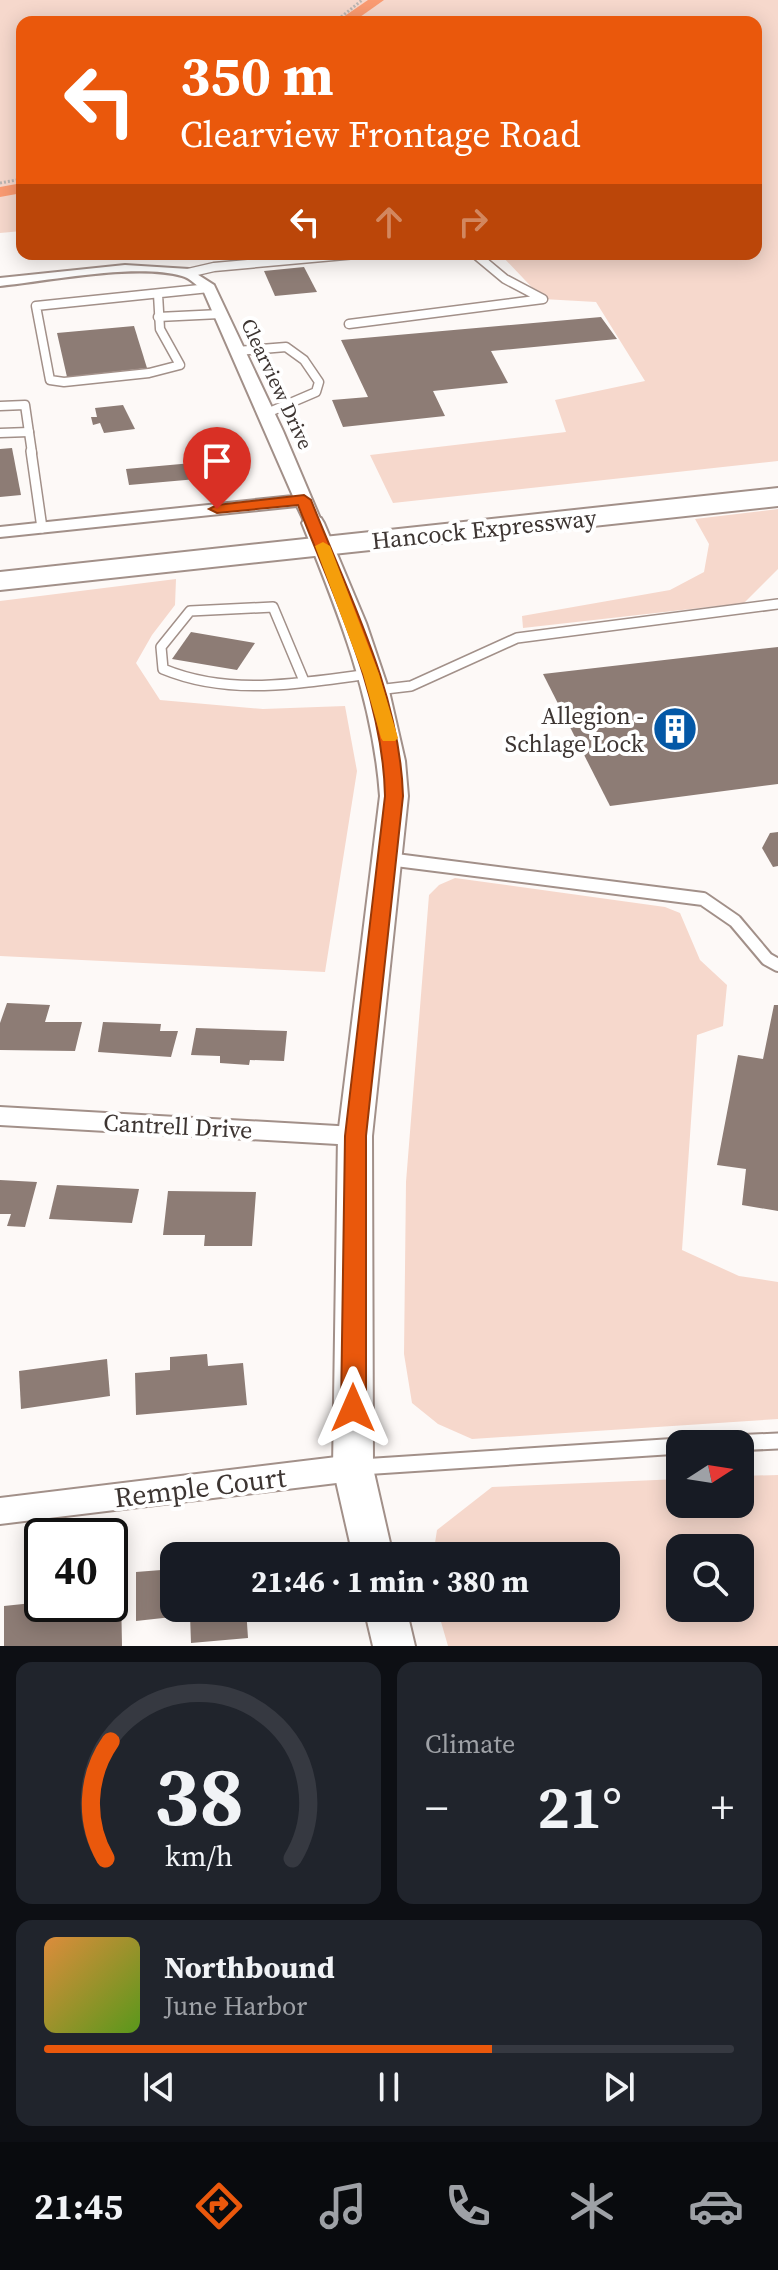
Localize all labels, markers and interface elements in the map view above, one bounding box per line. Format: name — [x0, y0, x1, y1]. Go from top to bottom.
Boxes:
text: 350 m — [180, 37, 334, 114]
icon: left — [48, 48, 152, 152]
text: Clearview Frontage Road — [180, 110, 581, 159]
icon: left — [283, 200, 327, 244]
icon: ahead — [367, 200, 411, 244]
icon: right — [451, 200, 495, 244]
street label: Clearview Drive — [234, 314, 320, 454]
pin — [183, 427, 251, 509]
icon: arrive — [195, 439, 239, 483]
street label: Hancock Expressway — [370, 501, 599, 557]
place label: Allegion - Schlage Lock — [505, 699, 645, 760]
building icon: Allegion - Schlage Lock — [651, 705, 699, 753]
street label: Cantrell Drive — [103, 1106, 253, 1146]
position arrow — [311, 1366, 395, 1450]
north arrow — [666, 1430, 754, 1518]
map controls — [666, 1430, 754, 1622]
street label: Remple Court — [112, 1458, 289, 1516]
speed limit sign: 40 — [24, 1518, 128, 1622]
button: search — [666, 1534, 754, 1622]
text: 21:46 · 1 min · 380 m — [251, 1561, 529, 1602]
text: Climate — [425, 1726, 515, 1762]
text: 38 — [153, 1739, 244, 1853]
text: 21° — [537, 1766, 622, 1848]
text: − — [425, 1777, 448, 1838]
text: + — [711, 1777, 734, 1838]
text: km/h — [164, 1836, 233, 1876]
text: Northbound — [164, 1947, 335, 1988]
text: June Harbor — [164, 1988, 307, 2024]
icon: previous — [137, 2065, 181, 2109]
icon: pause — [367, 2065, 411, 2109]
icon: next — [597, 2065, 641, 2109]
icon: directions — [191, 2178, 247, 2234]
icon: music — [315, 2178, 371, 2234]
icon: phone — [440, 2178, 496, 2234]
icon: climate — [564, 2178, 620, 2234]
icon: car — [688, 2178, 744, 2234]
text: 21:45 — [34, 2182, 123, 2231]

